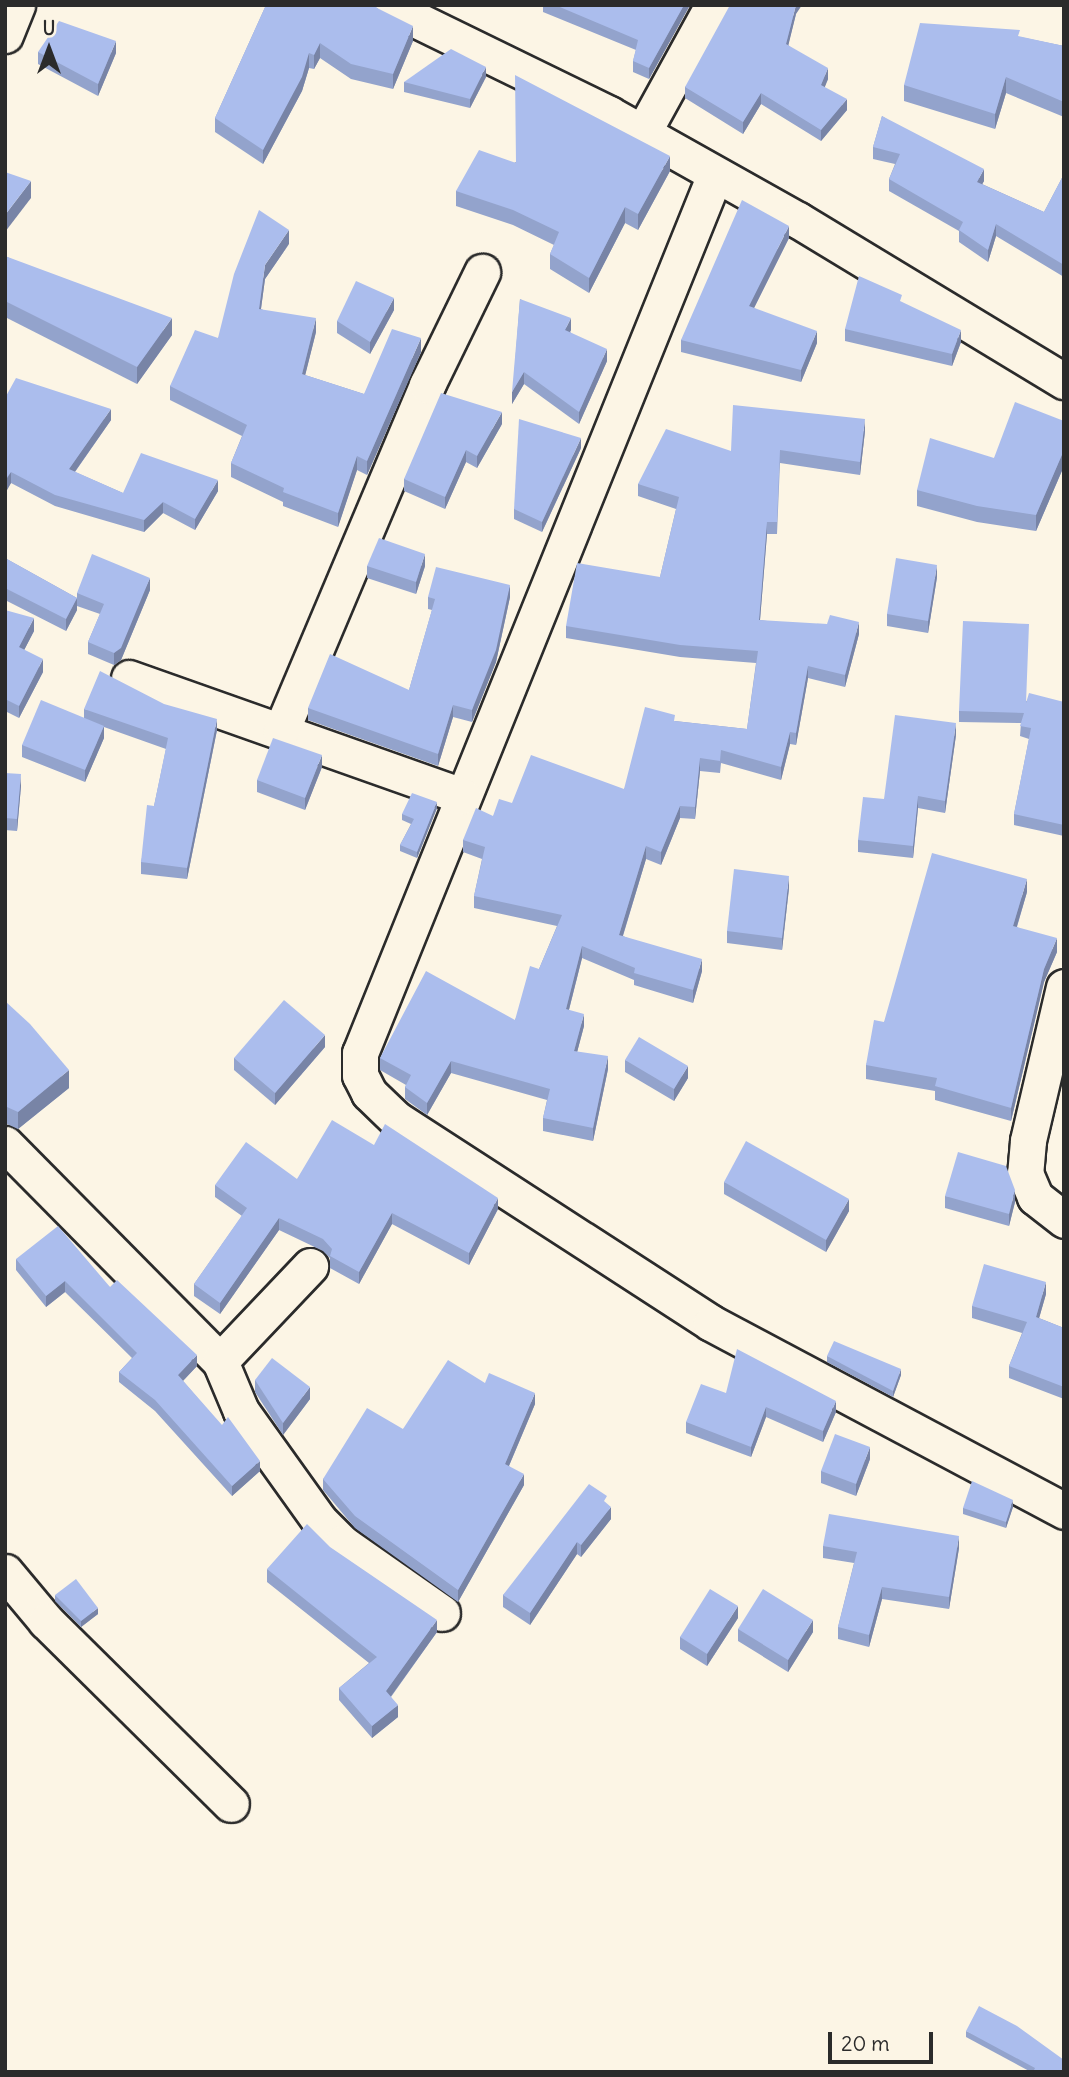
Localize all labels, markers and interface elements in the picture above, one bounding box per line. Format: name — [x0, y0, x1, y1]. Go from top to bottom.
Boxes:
north arrow — [14, 14, 84, 84]
text: U — [43, 16, 55, 40]
scale bar — [831, 2018, 936, 2062]
text: 20 m — [841, 2030, 890, 2057]

